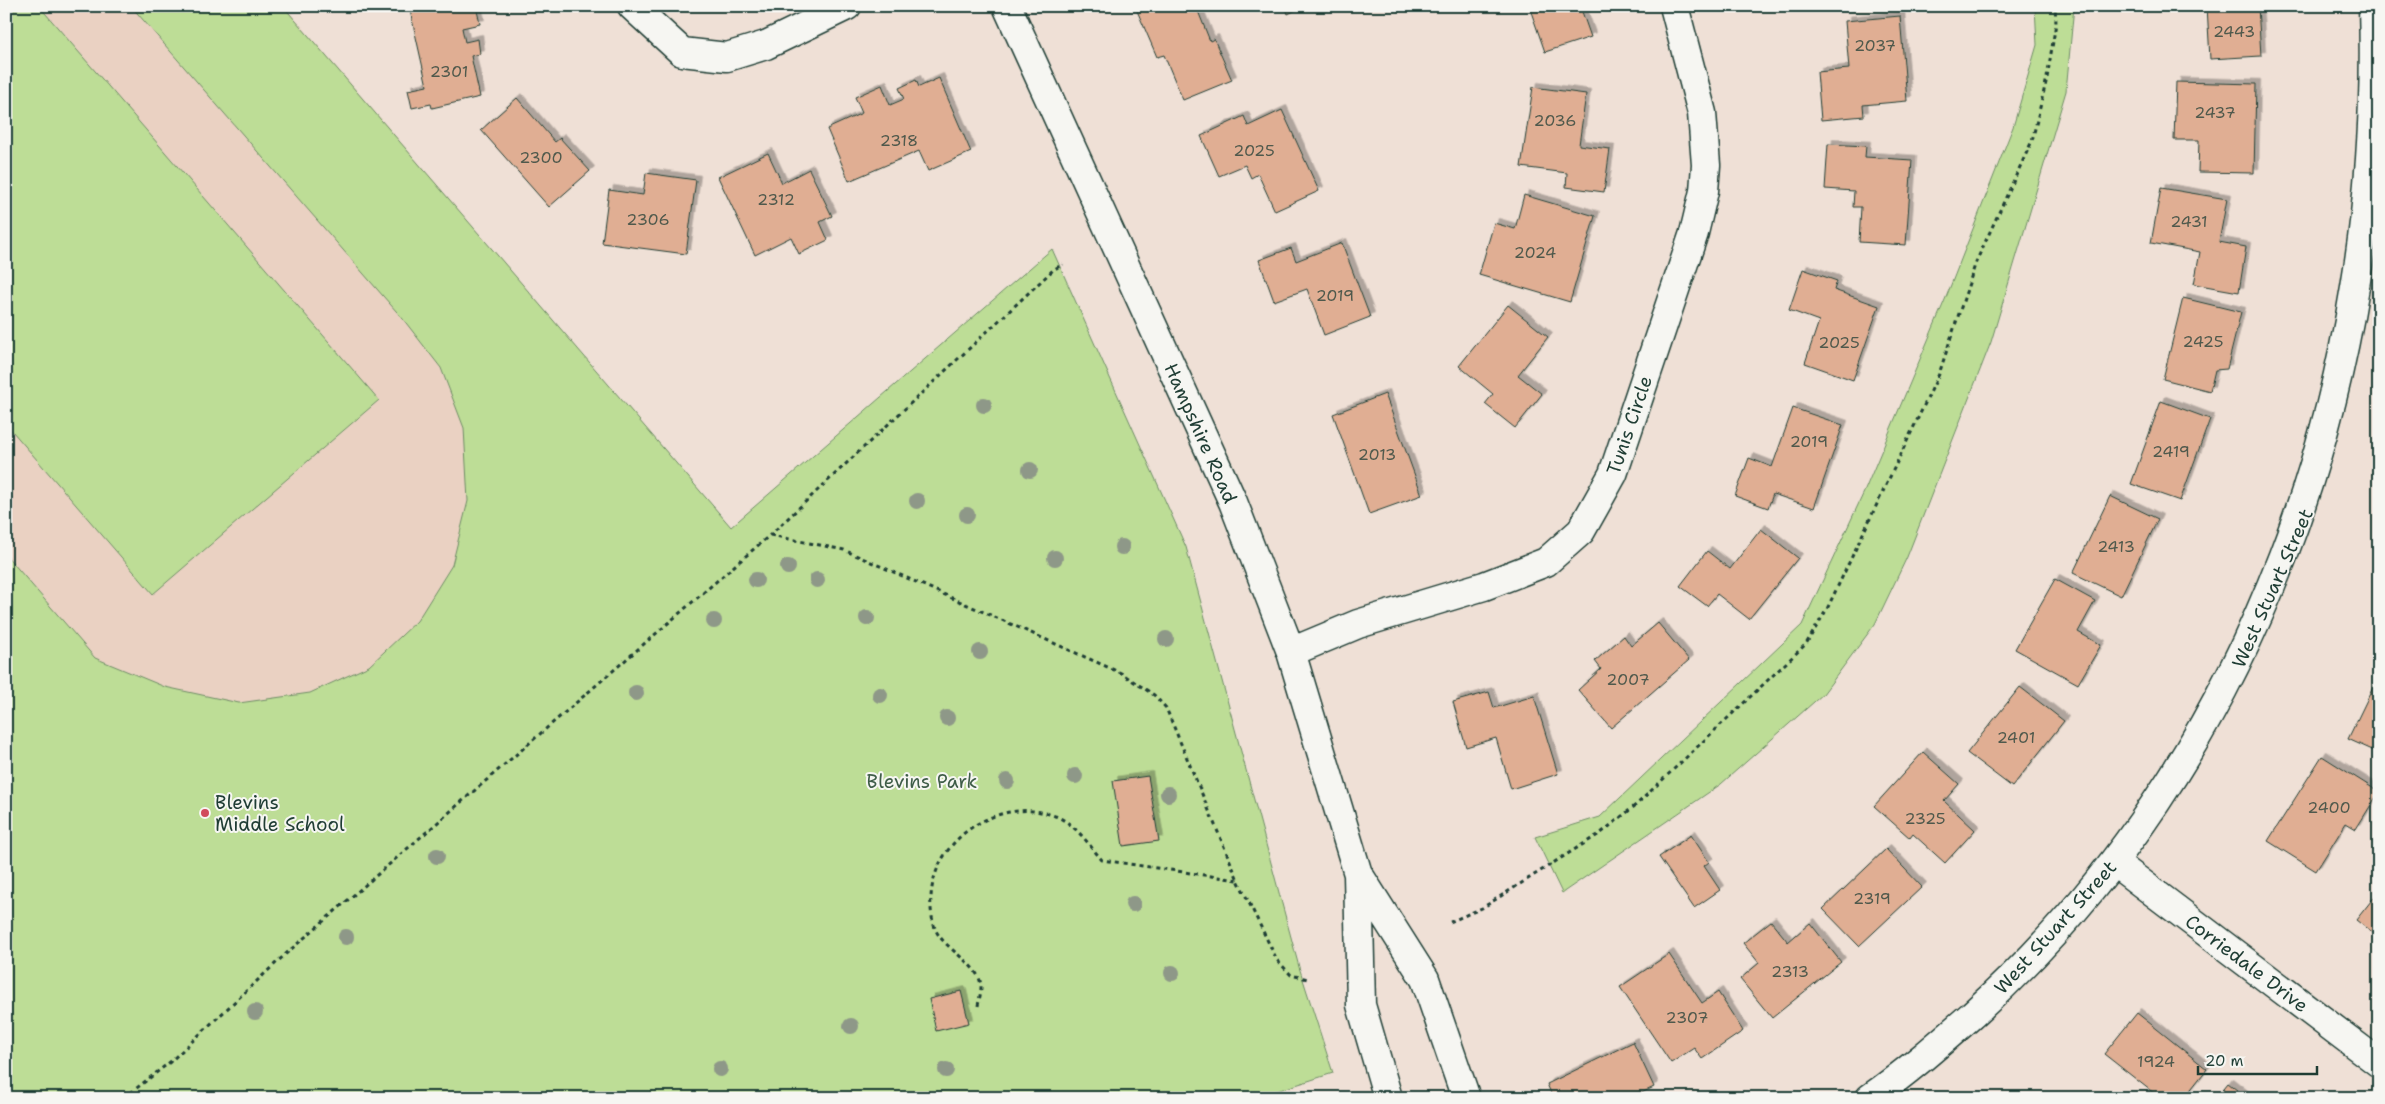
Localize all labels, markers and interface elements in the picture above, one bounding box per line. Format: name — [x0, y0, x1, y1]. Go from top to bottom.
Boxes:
house number: 2443 — [2213, 21, 2255, 42]
house number: 2037 — [1854, 35, 1896, 56]
house number: 2301 — [430, 61, 468, 82]
house number: 2437 — [2194, 102, 2236, 123]
house number: 2036 — [1533, 110, 1577, 131]
house number: 2318 — [880, 130, 918, 151]
house number: 2025 — [1233, 140, 1275, 161]
house number: 2300 — [519, 147, 563, 168]
house number: 2312 — [757, 189, 795, 210]
house number: 2306 — [626, 209, 670, 230]
house number: 2431 — [2170, 211, 2208, 232]
house number: 2024 — [1514, 242, 1556, 263]
house number: 2019 — [1316, 285, 1354, 306]
house number: 2425 — [2183, 331, 2223, 352]
house number: 2025 — [1818, 332, 1860, 353]
street label: Hampshire Road — [1158, 359, 1243, 507]
street label: Tunis Circle — [1601, 372, 1658, 478]
house number: 2019 — [1790, 431, 1828, 452]
house number: 2419 — [2152, 441, 2190, 462]
house number: 2013 — [1358, 444, 1396, 465]
street label: West Stuart Street — [2226, 505, 2319, 672]
house number: 2413 — [2097, 536, 2135, 557]
house number: 2007 — [1606, 669, 1650, 690]
house number: 2401 — [1997, 727, 2035, 748]
park label: Blevins Park — [866, 769, 978, 794]
place label: Blevins Middle School — [215, 790, 345, 837]
house number: 2400 — [2307, 797, 2351, 818]
marker: Blevins Middle School — [199, 807, 211, 819]
house number: 2325 — [1904, 808, 1946, 829]
street label: West Stuart Street — [1989, 855, 2122, 999]
house number: 2319 — [1853, 888, 1891, 909]
street label: Corriedale Drive — [2180, 909, 2313, 1018]
house number: 2313 — [1771, 961, 1809, 982]
house number: 2307 — [1666, 1007, 1708, 1028]
scale bar — [2198, 1044, 2316, 1076]
house number: 1924 — [2137, 1051, 2175, 1072]
text: 20 m — [2205, 1051, 2244, 1071]

